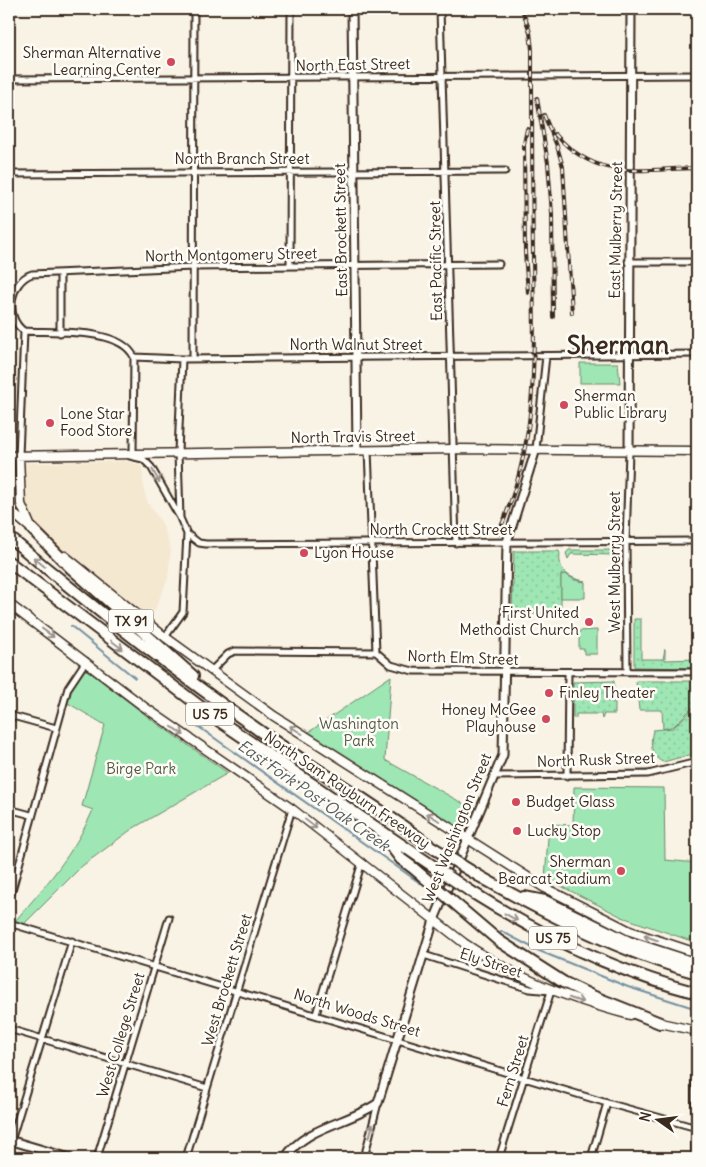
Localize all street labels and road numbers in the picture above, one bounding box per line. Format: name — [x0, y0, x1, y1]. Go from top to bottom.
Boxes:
street label: North East Street — [295, 54, 411, 75]
street label: North Branch Street — [175, 149, 310, 168]
street label: East Mulberry Street — [605, 161, 626, 299]
street label: East Brockett Street — [330, 163, 351, 297]
street label: East Pacific Street — [425, 201, 446, 321]
street label: North Montgomery Street — [145, 243, 317, 266]
street label: North Walnut Street — [289, 335, 423, 354]
street label: North Travis Street — [291, 426, 415, 447]
street label: West Mulberry Street — [605, 491, 624, 633]
street label: North Crockett Street — [369, 520, 513, 539]
road number: TX 91 — [108, 610, 154, 632]
street label: North Elm Street — [407, 646, 519, 669]
road number: US 75 — [186, 702, 234, 726]
street label: North Sam Rayburn Freeway — [261, 727, 434, 852]
street label: North Rusk Street — [537, 748, 655, 771]
street label: West Washington Street — [418, 750, 495, 906]
street label: West Brockett Street — [197, 911, 256, 1049]
road number: US 75 — [529, 926, 577, 950]
street label: Ely Street — [458, 944, 525, 981]
street label: West College Street — [92, 970, 149, 1100]
street label: North Woods Street — [292, 984, 423, 1041]
street label: Fern Street — [493, 1033, 532, 1109]

